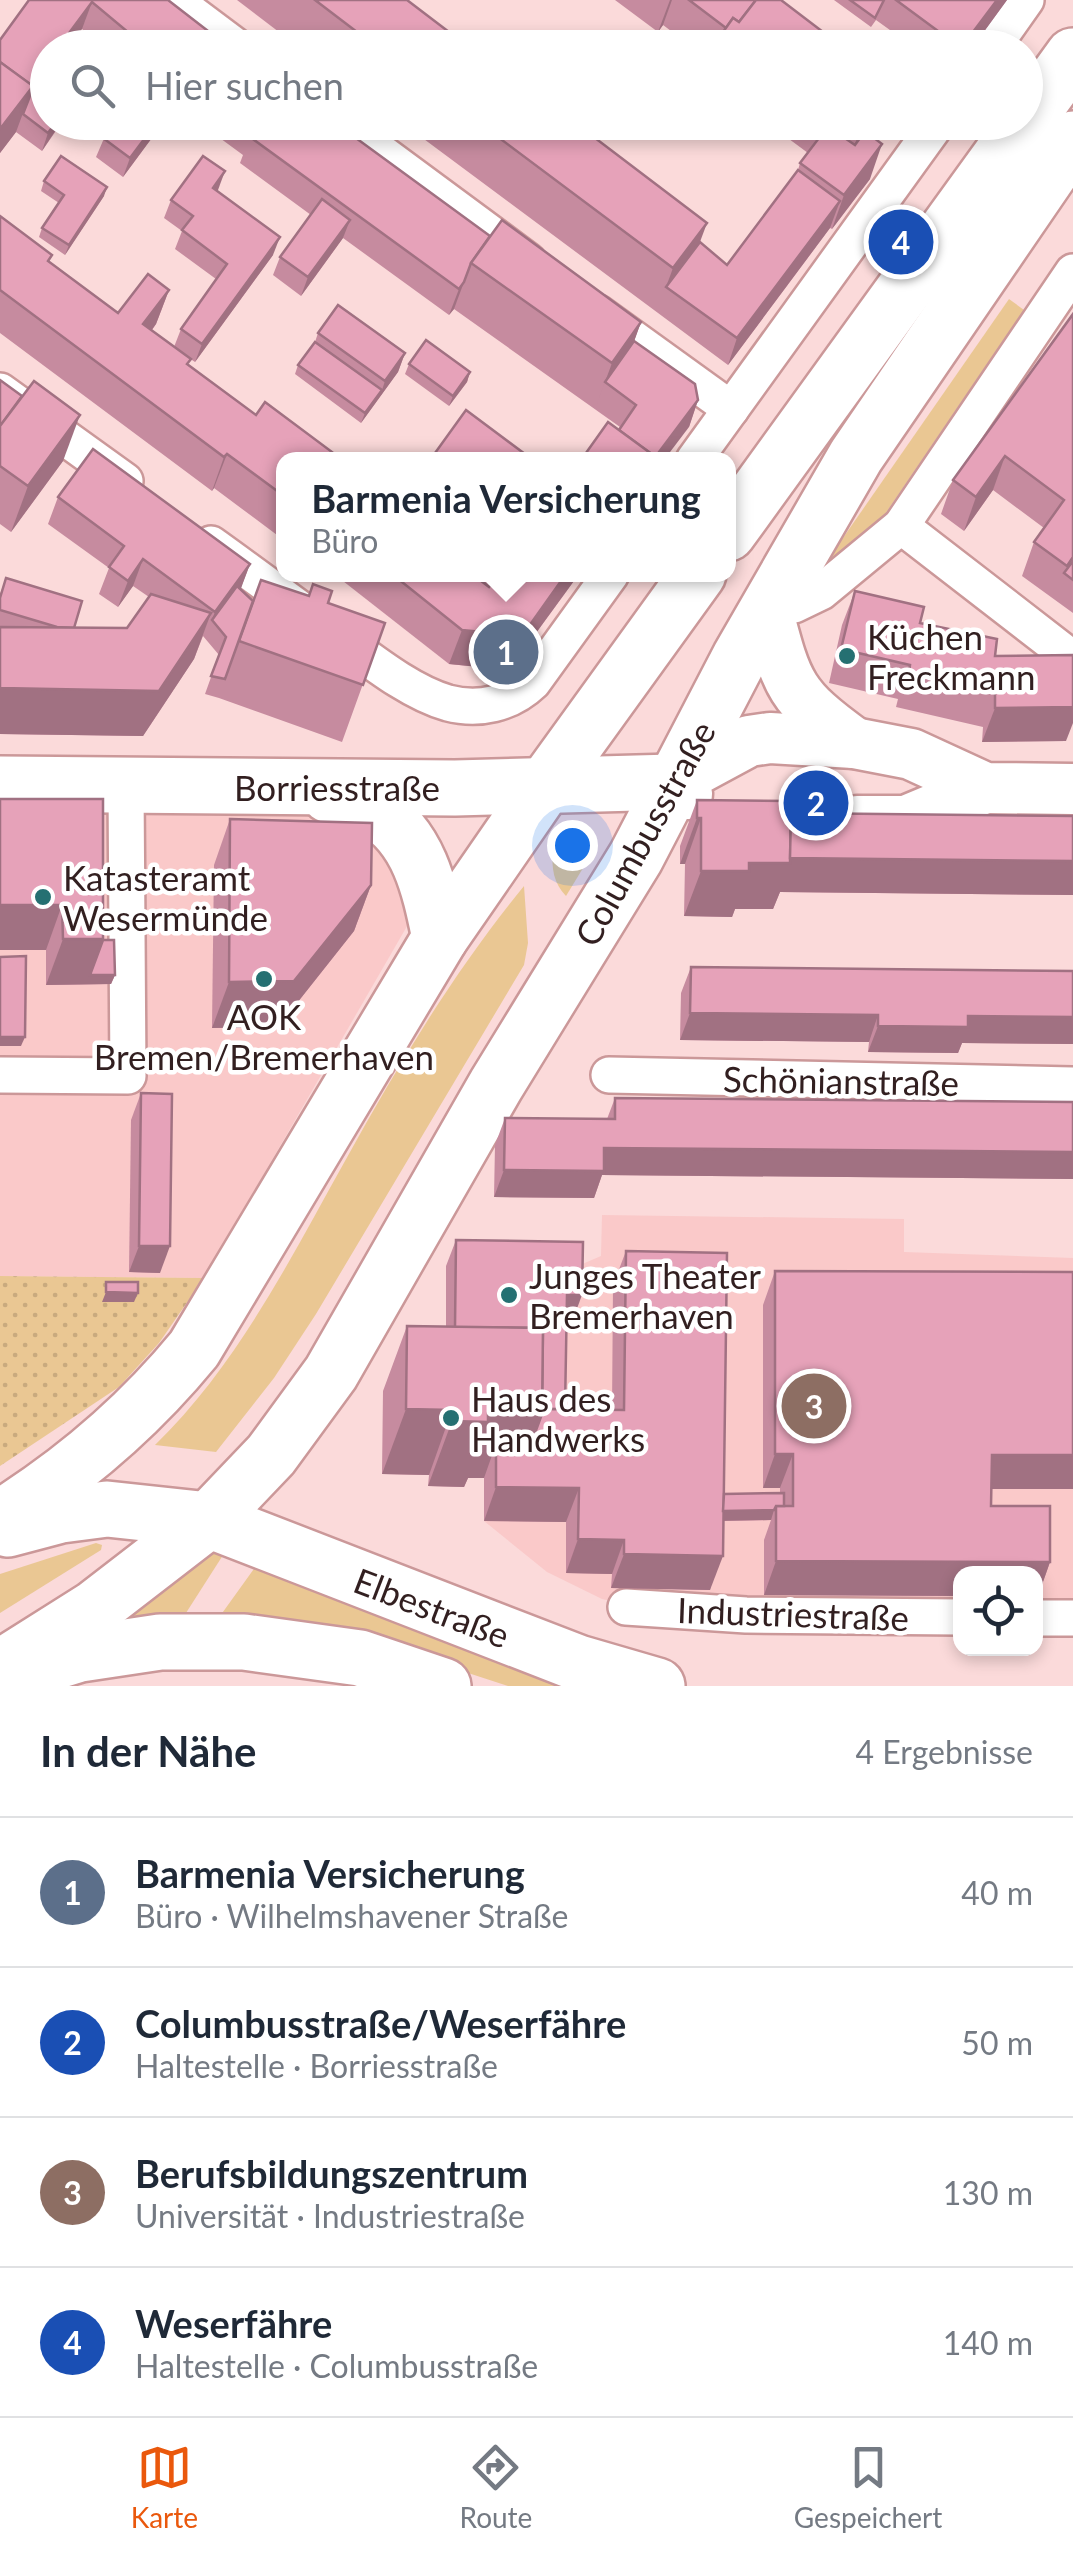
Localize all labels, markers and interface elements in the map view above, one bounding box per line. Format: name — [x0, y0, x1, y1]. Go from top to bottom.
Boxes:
search box — [30, 30, 1043, 140]
icon: search — [65, 58, 120, 113]
text: Hier suchen — [145, 62, 344, 108]
pin: 4 — [868, 204, 934, 280]
popup — [276, 452, 736, 582]
text: Barmenia Versicherung — [311, 475, 701, 521]
text: Büro — [311, 521, 378, 560]
pin: 1 — [474, 614, 538, 690]
place label: Küchen Freckmann — [867, 615, 1036, 697]
marker: Küchen Freckmann — [836, 645, 858, 667]
street label: Columbusstraße — [565, 713, 723, 953]
street label: Borriesstraße — [234, 766, 440, 808]
pin: 2 — [784, 766, 848, 840]
your location — [547, 820, 598, 871]
place label: Katasteramt Wesermünde — [63, 856, 268, 938]
marker: Katasteramt Wesermünde — [32, 886, 54, 908]
marker: AOK Bremen/Bremerhaven — [253, 968, 275, 990]
place label: AOK Bremen/Bremerhaven — [94, 995, 434, 1077]
street label: Schönianstraße — [723, 1057, 959, 1103]
place label: Junges Theater Bremerhaven — [529, 1254, 761, 1336]
marker: Junges Theater Bremerhaven — [498, 1284, 520, 1306]
pin: 3 — [782, 1368, 846, 1444]
place label: Haus des Handwerks — [471, 1377, 645, 1459]
marker: Haus des Handwerks — [440, 1407, 462, 1429]
street label: Elbestraße — [349, 1558, 515, 1656]
map controls — [953, 1566, 1043, 1656]
button: locate — [953, 1566, 1043, 1656]
street label: Industriestraße — [676, 1588, 910, 1638]
text: In der Nähe — [40, 1726, 257, 1776]
text: 4 Ergebnisse — [856, 1732, 1033, 1771]
text: Barmenia Versicherung — [135, 1850, 525, 1896]
text: 1 — [63, 1873, 82, 1912]
text: 40 m — [961, 1873, 1033, 1912]
text: Büro · Wilhelmshavener Straße — [135, 1896, 569, 1935]
text: Columbusstraße/Weserfähre — [135, 2000, 626, 2046]
text: 2 — [63, 2023, 82, 2062]
text: 50 m — [961, 2023, 1033, 2062]
text: Haltestelle · Borriesstraße — [135, 2046, 498, 2085]
text: Berufsbildungszentrum — [135, 2150, 528, 2196]
text: 3 — [63, 2173, 82, 2212]
text: 130 m — [943, 2173, 1033, 2212]
text: Universität · Industriestraße — [135, 2196, 525, 2235]
text: Weserfähre — [135, 2300, 332, 2346]
text: 4 — [63, 2323, 82, 2362]
text: 140 m — [943, 2323, 1033, 2362]
text: Haltestelle · Columbusstraße — [135, 2346, 538, 2385]
tab: Karte — [131, 2440, 198, 2534]
tab: Route — [460, 2440, 532, 2534]
tab: Gespeichert — [794, 2440, 942, 2534]

